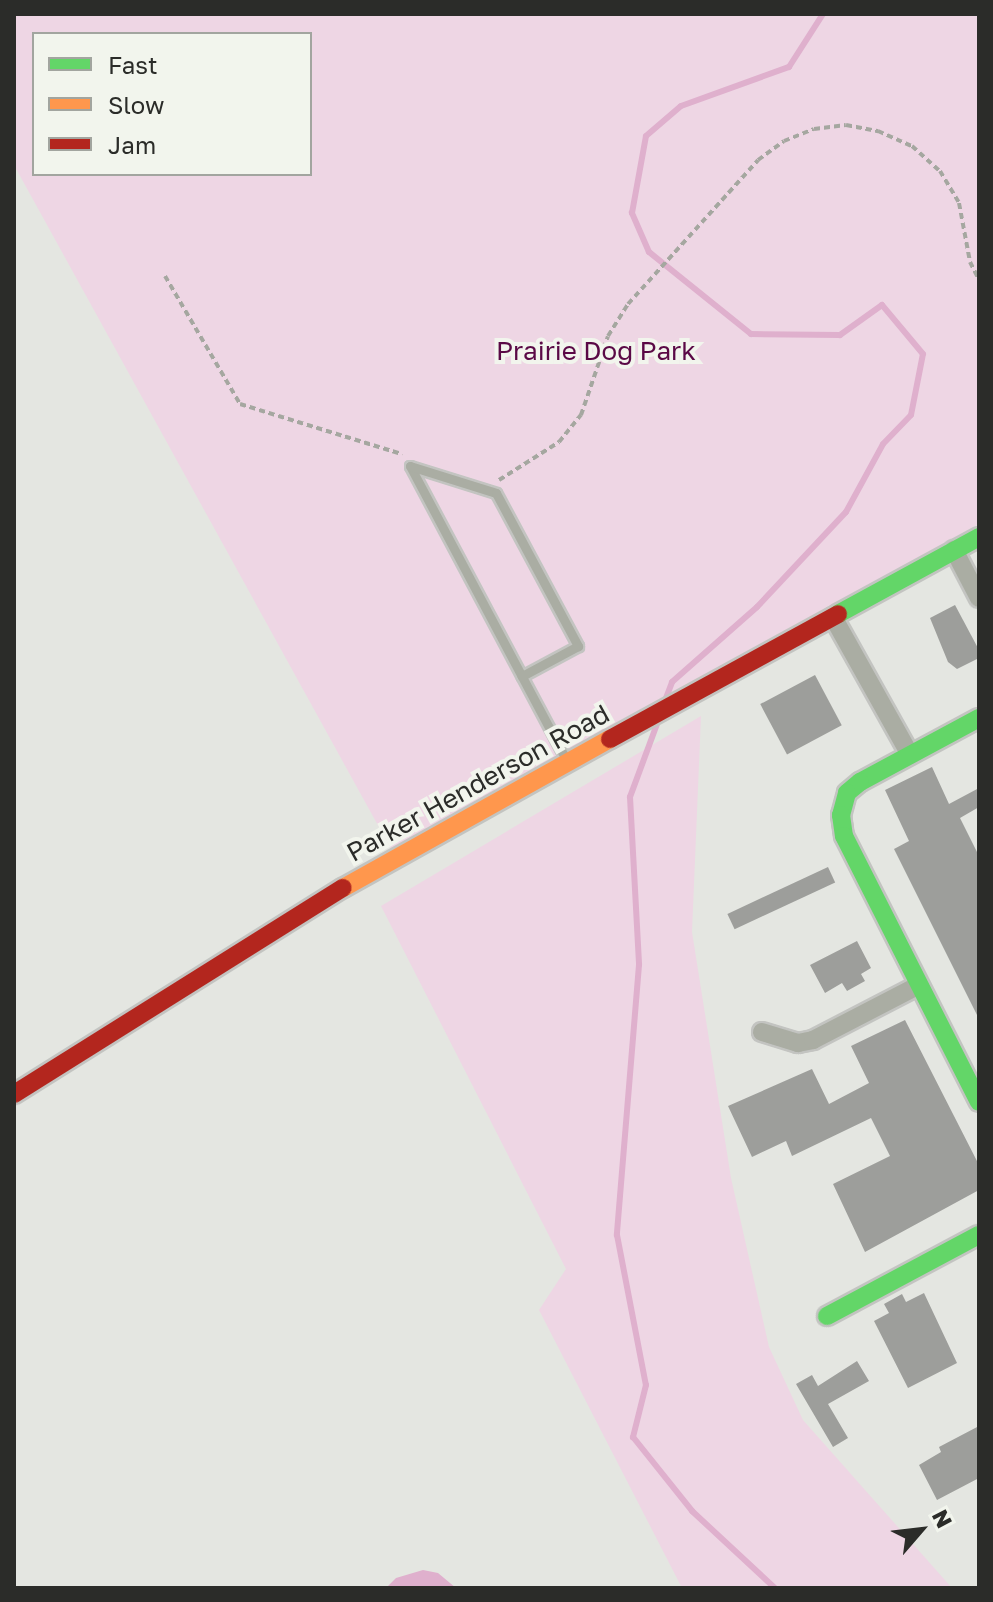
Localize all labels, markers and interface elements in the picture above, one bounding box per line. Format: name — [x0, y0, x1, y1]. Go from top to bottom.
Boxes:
legend — [32, 32, 312, 176]
text: Fast — [108, 50, 158, 79]
text: Slow — [108, 90, 164, 119]
text: Jam — [108, 130, 156, 159]
park label: Prairie Dog Park — [496, 335, 696, 367]
street label: Parker Henderson Road — [341, 698, 615, 868]
north arrow — [881, 1490, 961, 1570]
text: N — [927, 1505, 958, 1532]

